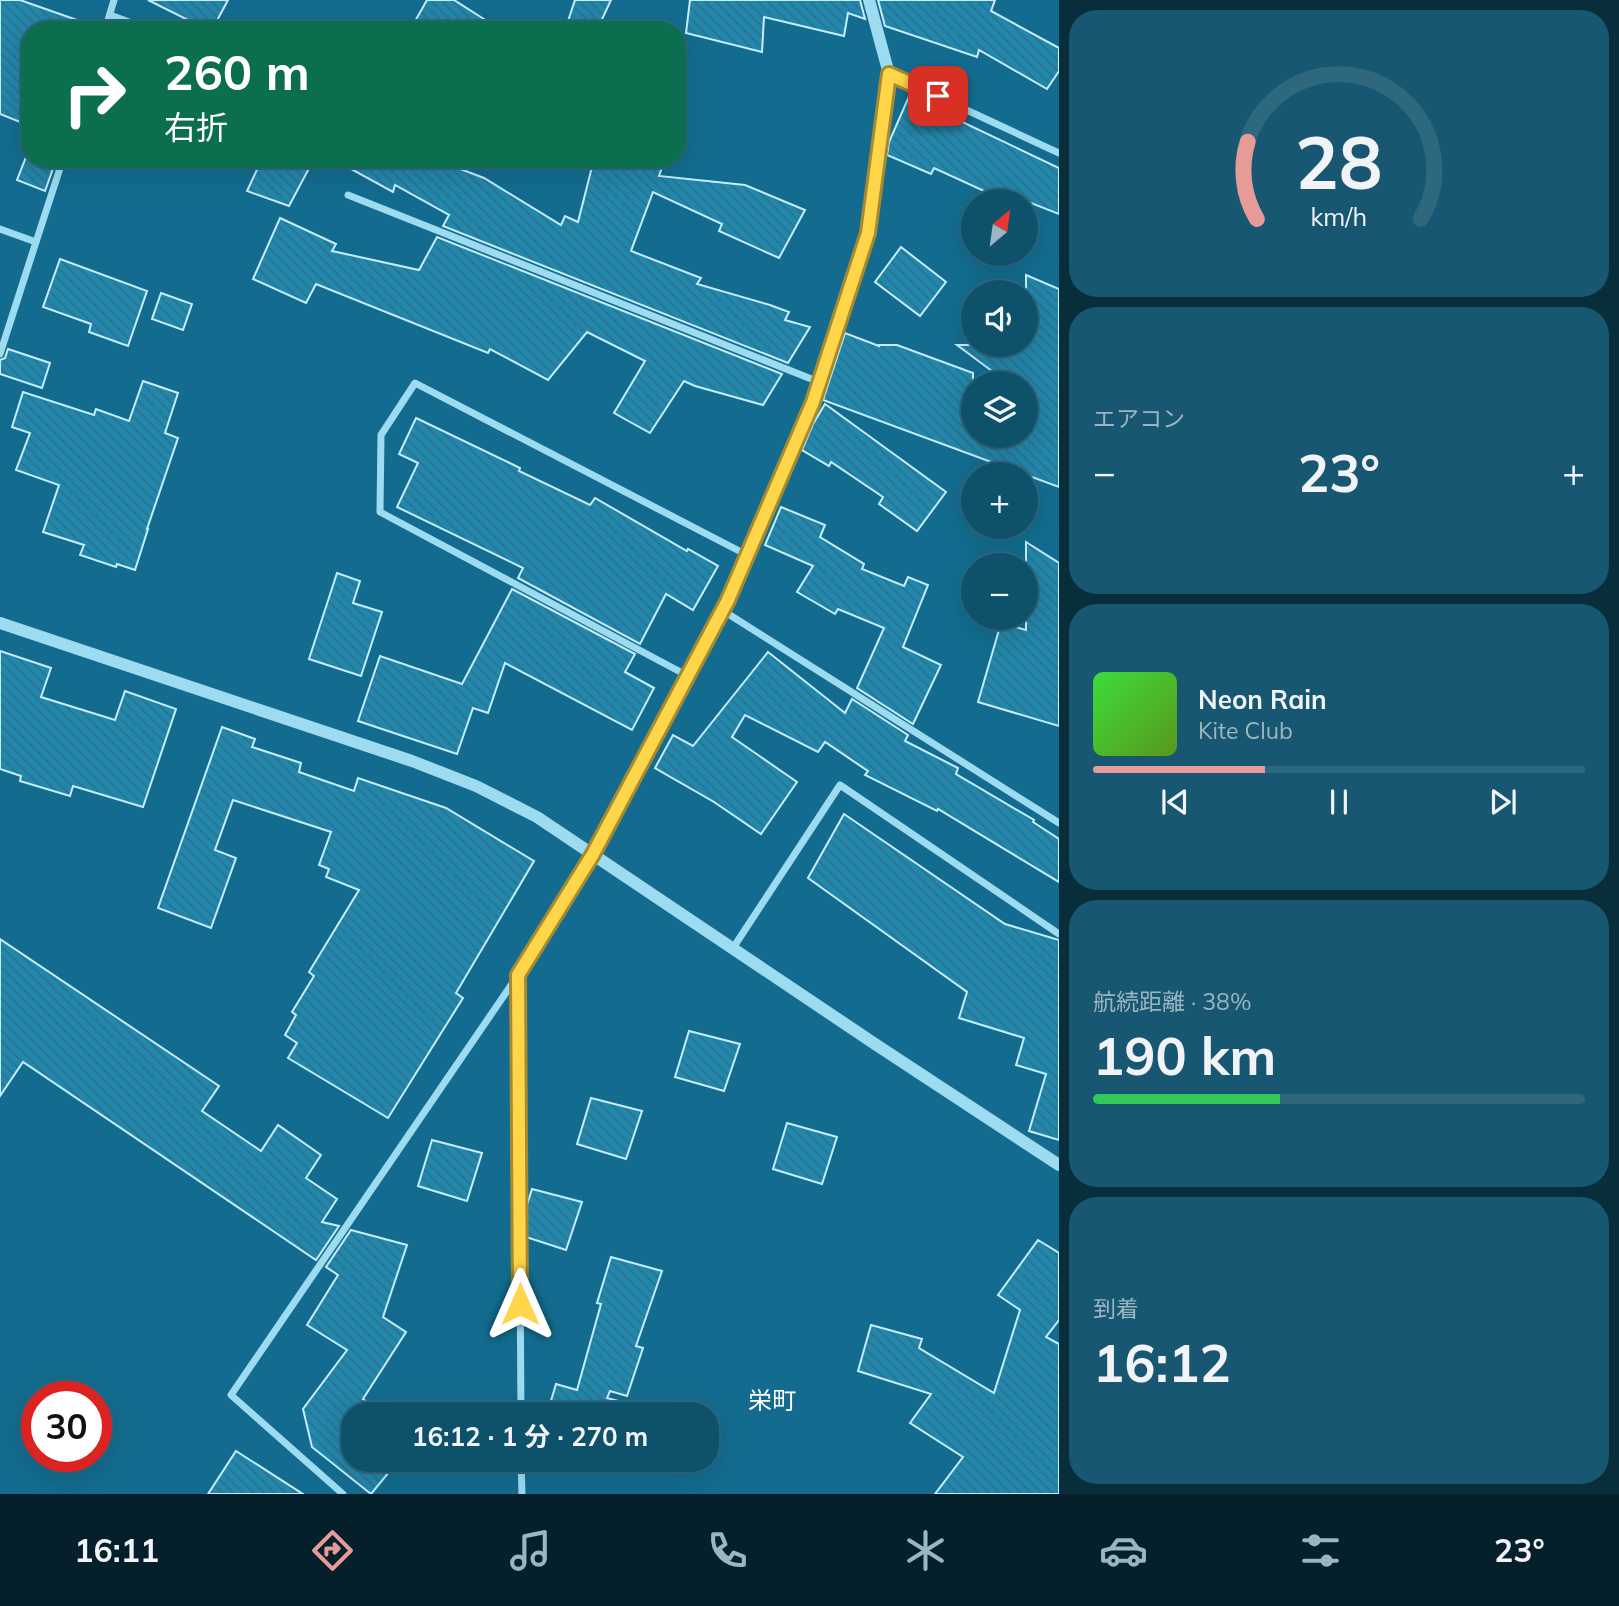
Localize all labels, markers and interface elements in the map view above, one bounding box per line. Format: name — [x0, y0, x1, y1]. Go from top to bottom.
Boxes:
text: 260 m — [164, 41, 310, 102]
icon: right — [49, 49, 140, 140]
pin — [908, 66, 968, 126]
icon: arrive — [919, 77, 957, 115]
text: 右折 — [164, 107, 228, 147]
text: 28 — [1295, 117, 1383, 208]
north arrow — [961, 189, 1038, 266]
map controls — [961, 189, 1038, 630]
text: km/h — [1311, 201, 1367, 232]
button: sound — [961, 280, 1038, 357]
button: layers — [961, 371, 1038, 448]
text: エアコン — [1093, 404, 1185, 433]
text: 23° — [1298, 440, 1380, 505]
text: − — [1093, 448, 1116, 496]
text: + — [1562, 448, 1585, 496]
button: + — [961, 462, 1038, 539]
button: − — [961, 553, 1038, 630]
text: Neon Rain — [1198, 683, 1327, 716]
text: Kite Club — [1198, 716, 1293, 745]
icon: previous — [1156, 783, 1194, 821]
icon: pause — [1320, 783, 1358, 821]
icon: next — [1484, 783, 1522, 821]
text: 航続距離 · 38% — [1093, 987, 1251, 1016]
text: 190 km — [1093, 1023, 1276, 1088]
position arrow — [483, 1267, 557, 1341]
text: 到着 — [1093, 1294, 1139, 1323]
text: 16:12 — [1093, 1330, 1231, 1395]
speed limit sign: 30 — [21, 1381, 112, 1472]
district label: 栄町 — [748, 1385, 796, 1415]
text: 16:12 · 1 分 · 270 m — [412, 1420, 648, 1453]
icon: directions — [308, 1526, 357, 1575]
icon: music — [506, 1526, 555, 1575]
icon: phone — [703, 1526, 752, 1575]
icon: climate — [901, 1526, 950, 1575]
icon: car — [1099, 1526, 1148, 1575]
icon: filters — [1296, 1526, 1345, 1575]
text: 16:11 — [74, 1530, 159, 1570]
text: 23° — [1494, 1530, 1545, 1570]

